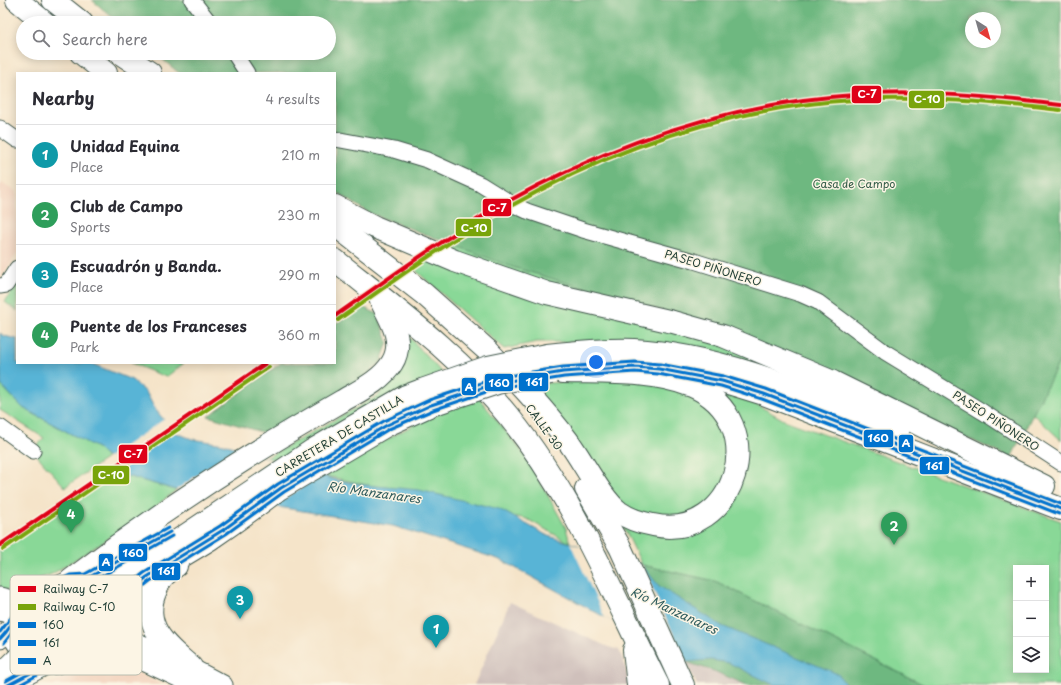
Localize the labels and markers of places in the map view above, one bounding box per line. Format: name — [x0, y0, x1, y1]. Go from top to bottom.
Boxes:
pin: 4 — [58, 500, 84, 533]
pin: 2 — [881, 512, 907, 545]
pin: 3 — [227, 586, 253, 619]
pin: 1 — [423, 615, 449, 648]

